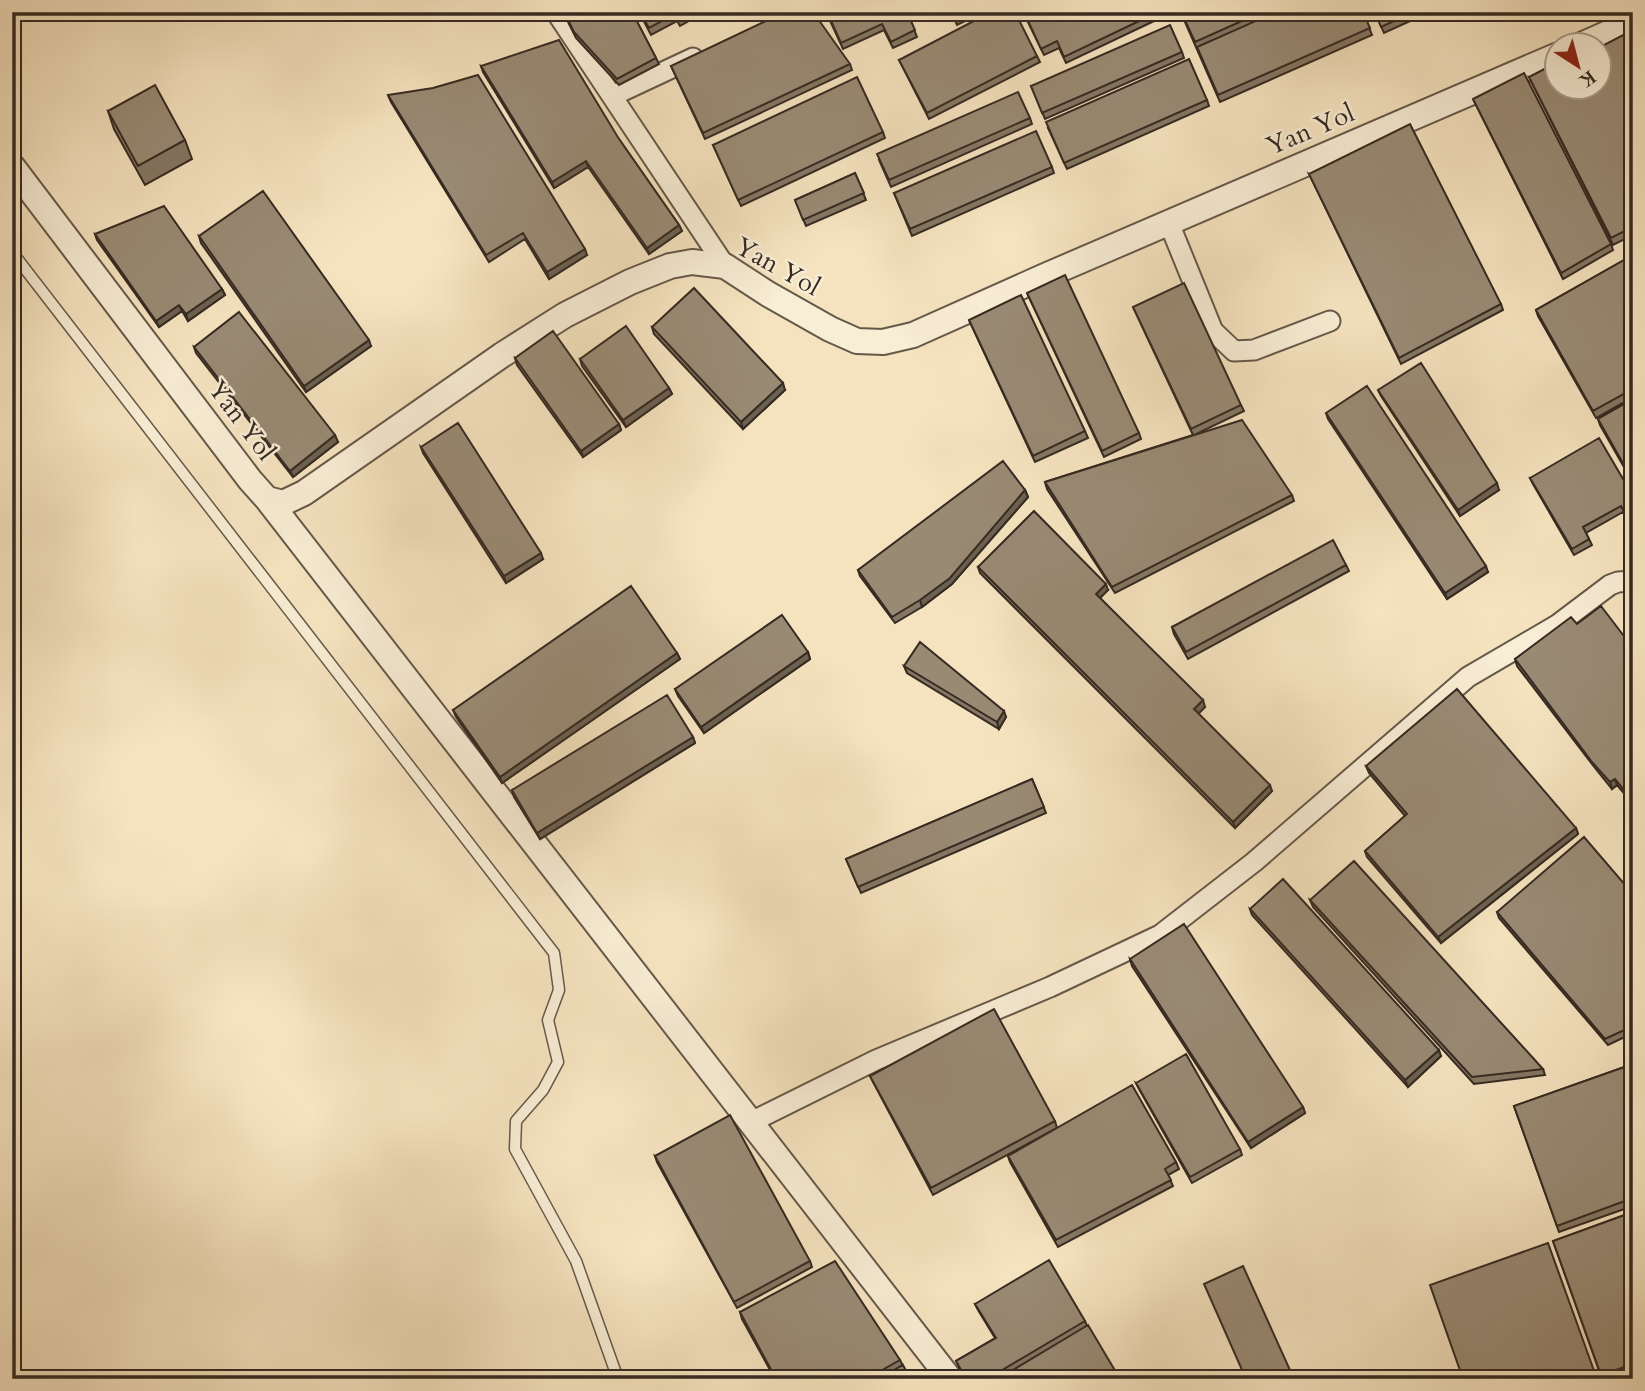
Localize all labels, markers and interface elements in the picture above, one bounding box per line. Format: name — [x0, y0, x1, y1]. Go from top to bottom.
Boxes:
north arrow — [1544, 32, 1614, 102]
text: K — [1573, 64, 1601, 94]
street label: Yan Yol — [1261, 95, 1360, 164]
street label: Yan Yol — [729, 229, 827, 304]
street label: Yan Yol — [200, 373, 284, 468]

